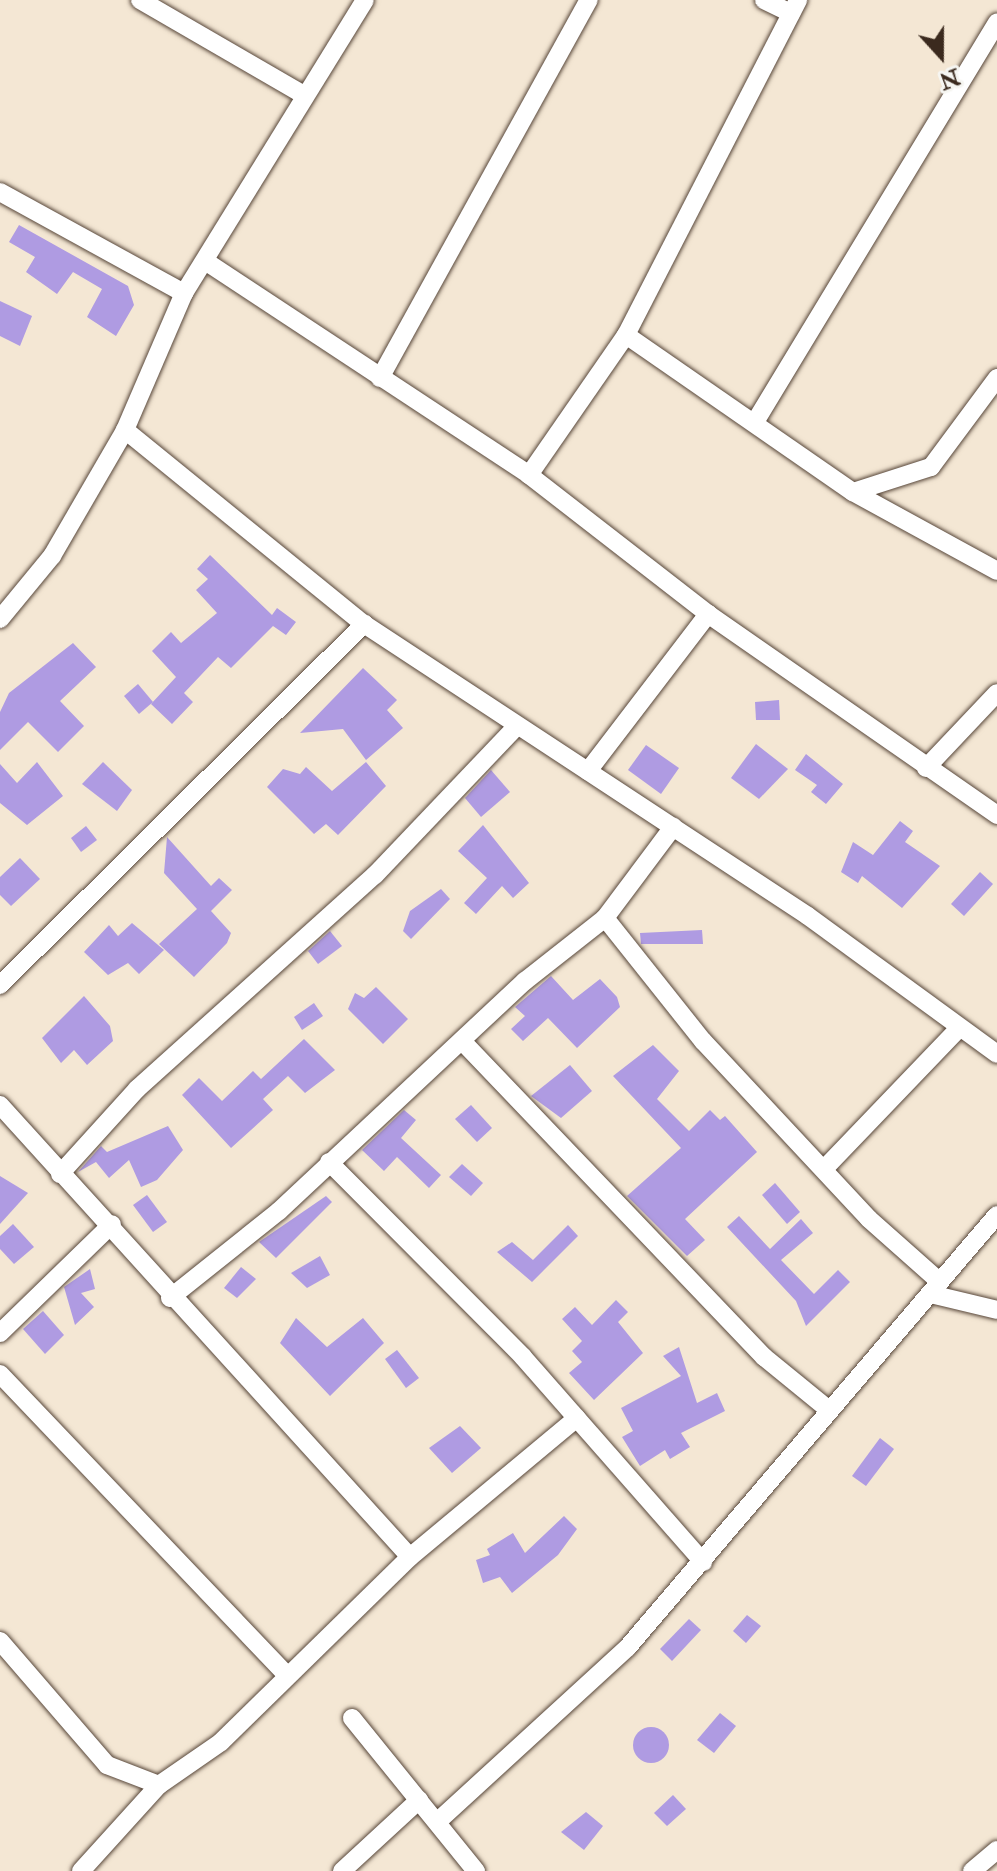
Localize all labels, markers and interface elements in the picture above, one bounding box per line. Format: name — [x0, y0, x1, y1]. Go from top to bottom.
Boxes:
north arrow — [901, 16, 981, 96]
text: N — [935, 62, 964, 95]

